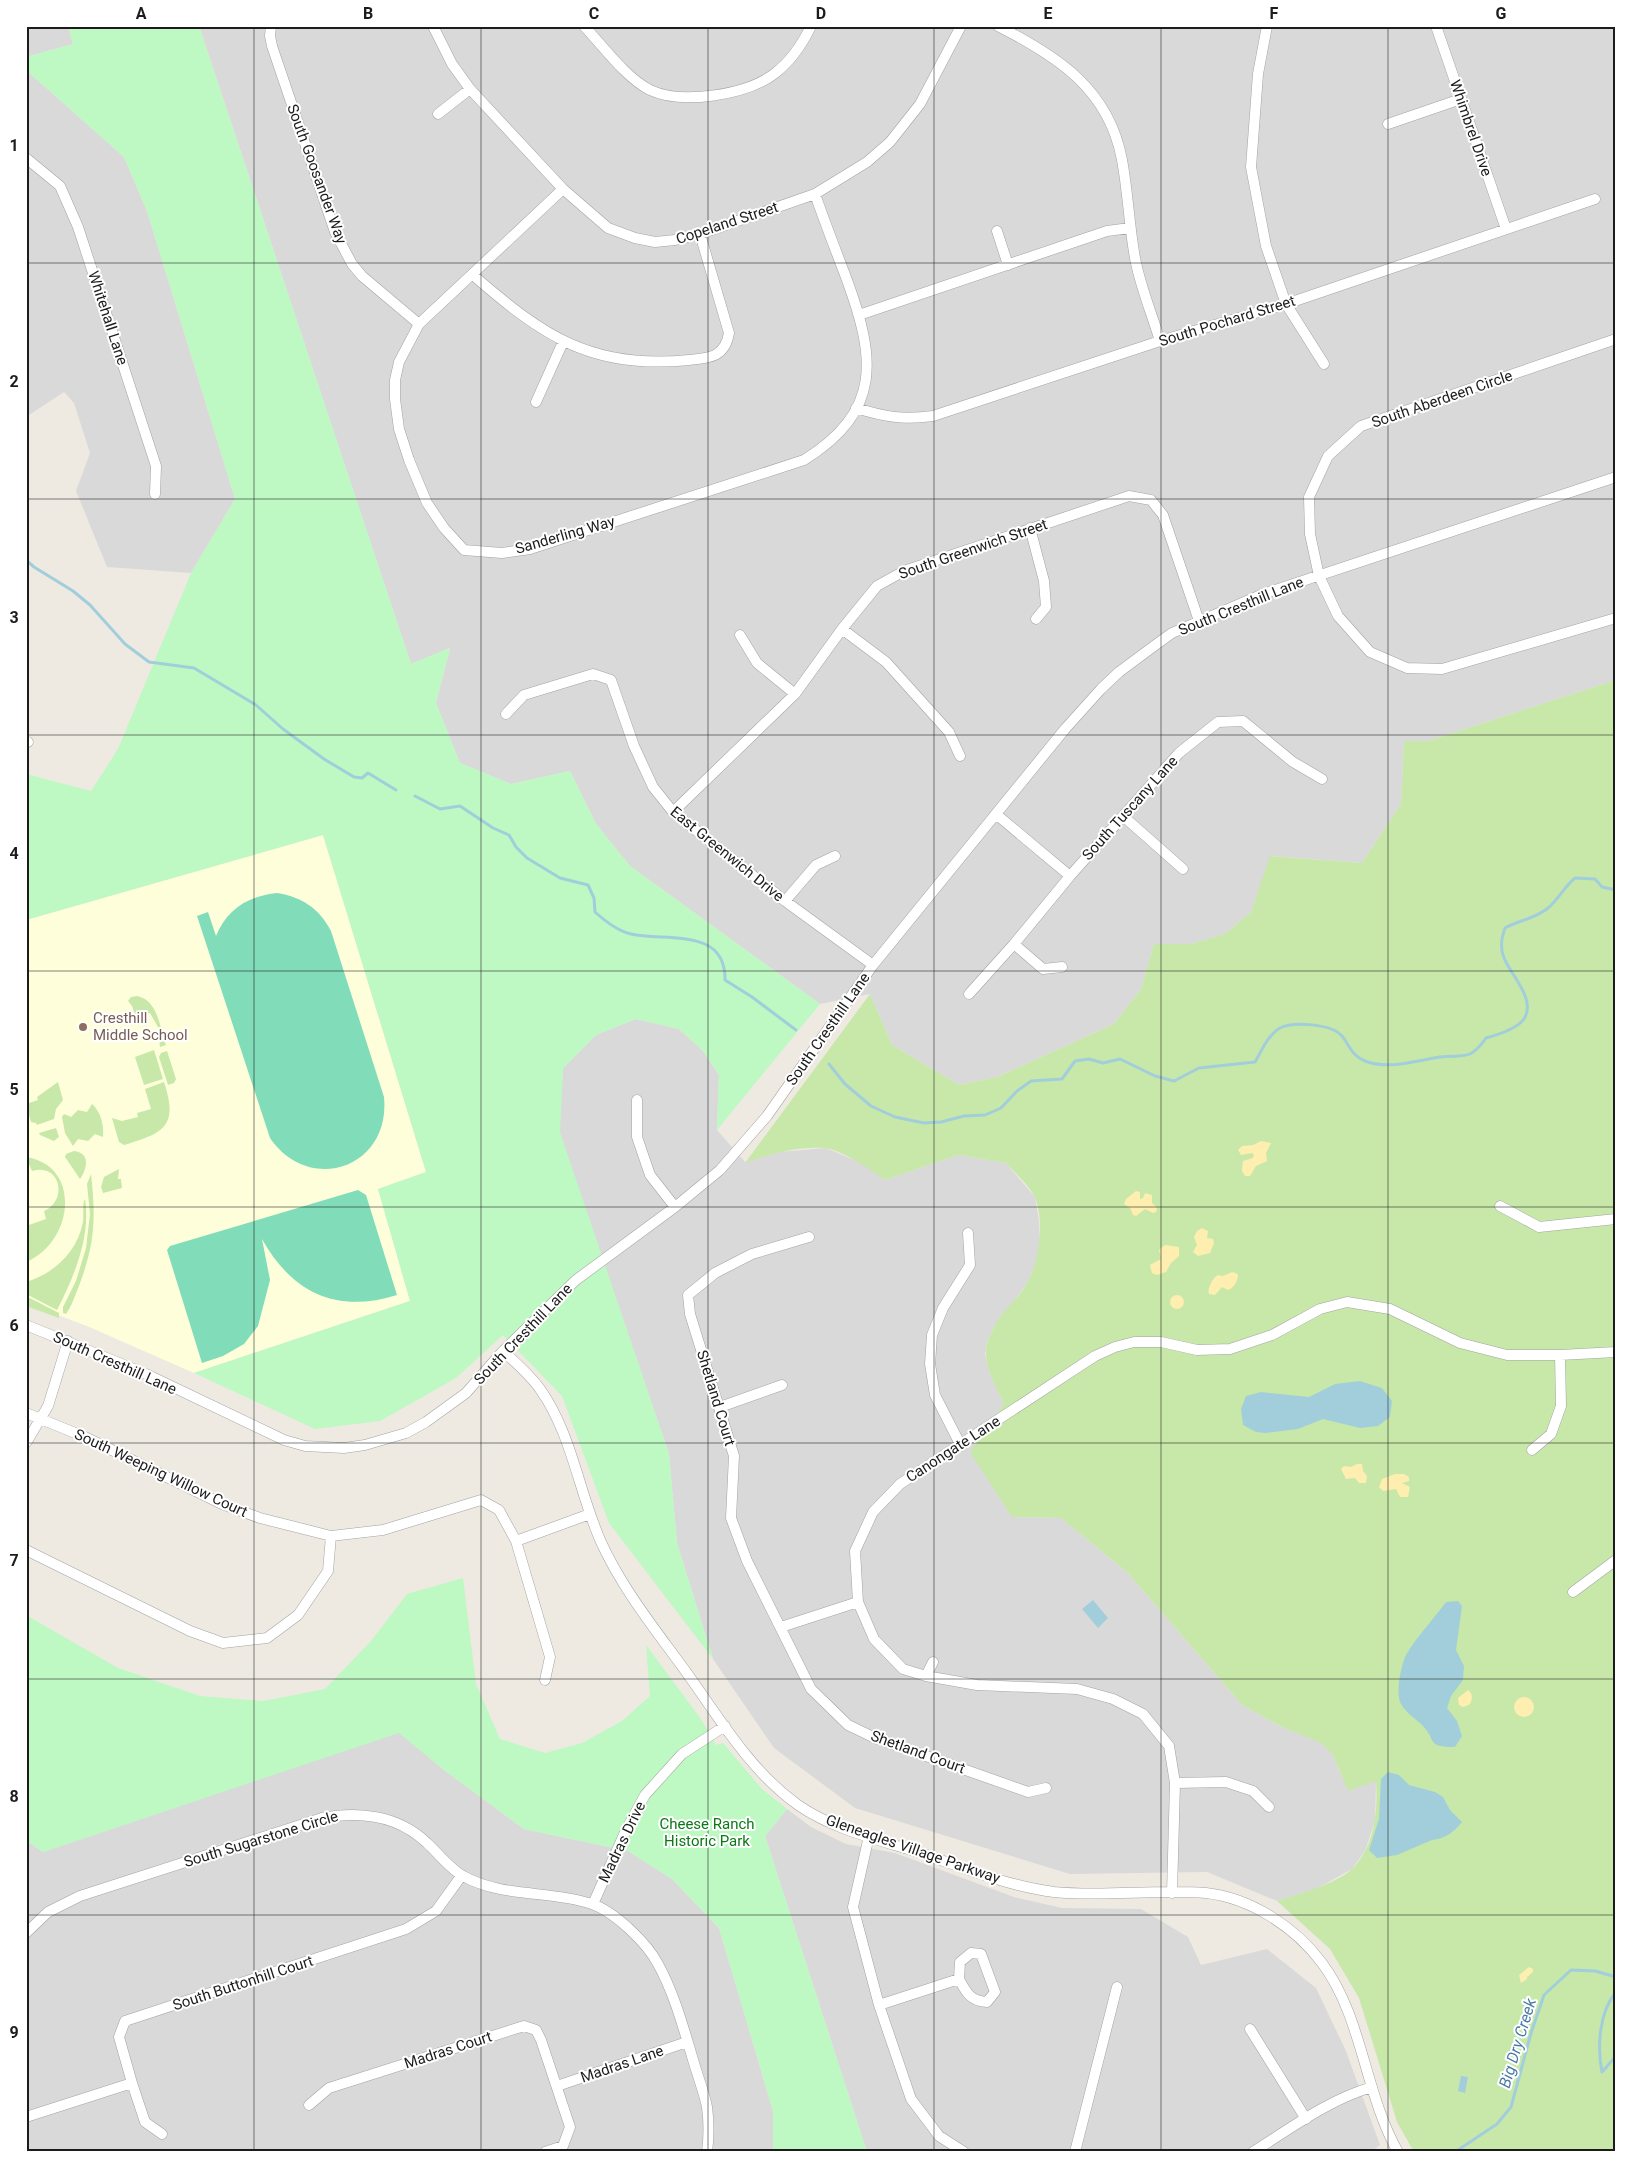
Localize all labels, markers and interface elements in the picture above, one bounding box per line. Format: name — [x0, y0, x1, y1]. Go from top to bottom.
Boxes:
text: A — [136, 4, 147, 23]
text: B — [363, 4, 373, 23]
text: C — [589, 4, 599, 23]
text: D — [816, 4, 826, 23]
text: E — [1044, 4, 1053, 23]
text: F — [1270, 4, 1279, 23]
text: G — [1496, 4, 1507, 23]
street label: Whimbrel Drive — [1446, 77, 1496, 179]
street label: South Goosander Way — [283, 102, 351, 246]
text: 1 — [9, 136, 19, 155]
street label: Copeland Street — [674, 198, 781, 248]
street label: Whitehall Lane — [84, 269, 132, 367]
street label: South Pochard Street — [1157, 292, 1297, 350]
street label: South Aberdeen Circle — [1369, 366, 1515, 432]
text: 2 — [9, 372, 19, 391]
street label: Sanderling Way — [513, 512, 617, 558]
street label: South Greenwich Street — [896, 515, 1050, 583]
street label: South Cresthill Lane — [1176, 573, 1306, 639]
text: 3 — [9, 608, 19, 627]
street label: South Tuscany Lane — [1078, 752, 1182, 864]
street label: East Greenwich Drive — [667, 803, 787, 905]
text: 4 — [9, 844, 19, 863]
street label: South Cresthill Lane — [782, 969, 874, 1089]
place label: Cresthill Middle School — [93, 1009, 188, 1044]
marker: Cresthill Middle School — [77, 1021, 89, 1033]
text: 5 — [9, 1080, 19, 1099]
street label: South Cresthill Lane — [470, 1280, 576, 1388]
text: 6 — [9, 1316, 19, 1335]
street label: South Cresthill Lane — [50, 1328, 180, 1398]
street label: Shetland Court — [693, 1348, 739, 1448]
street label: Canongate Lane — [903, 1412, 1004, 1486]
street label: South Weeping Willow Court — [72, 1425, 250, 1521]
text: 7 — [9, 1551, 19, 1570]
street label: Shetland Court — [868, 1727, 968, 1777]
text: 8 — [9, 1787, 19, 1806]
street label: Madras Drive — [595, 1799, 649, 1885]
street label: South Sugarstone Circle — [182, 1807, 340, 1871]
street label: Gleneagles Village Parkway — [824, 1811, 1002, 1887]
park label: Cheese Ranch Historic Park — [659, 1815, 755, 1850]
street label: South Buttonhill Court — [171, 1952, 316, 2014]
water label: Big Dry Creek — [1495, 1995, 1540, 2090]
text: 9 — [9, 2023, 19, 2042]
street label: Madras Court — [402, 2027, 494, 2073]
street label: Madras Lane — [578, 2041, 666, 2087]

